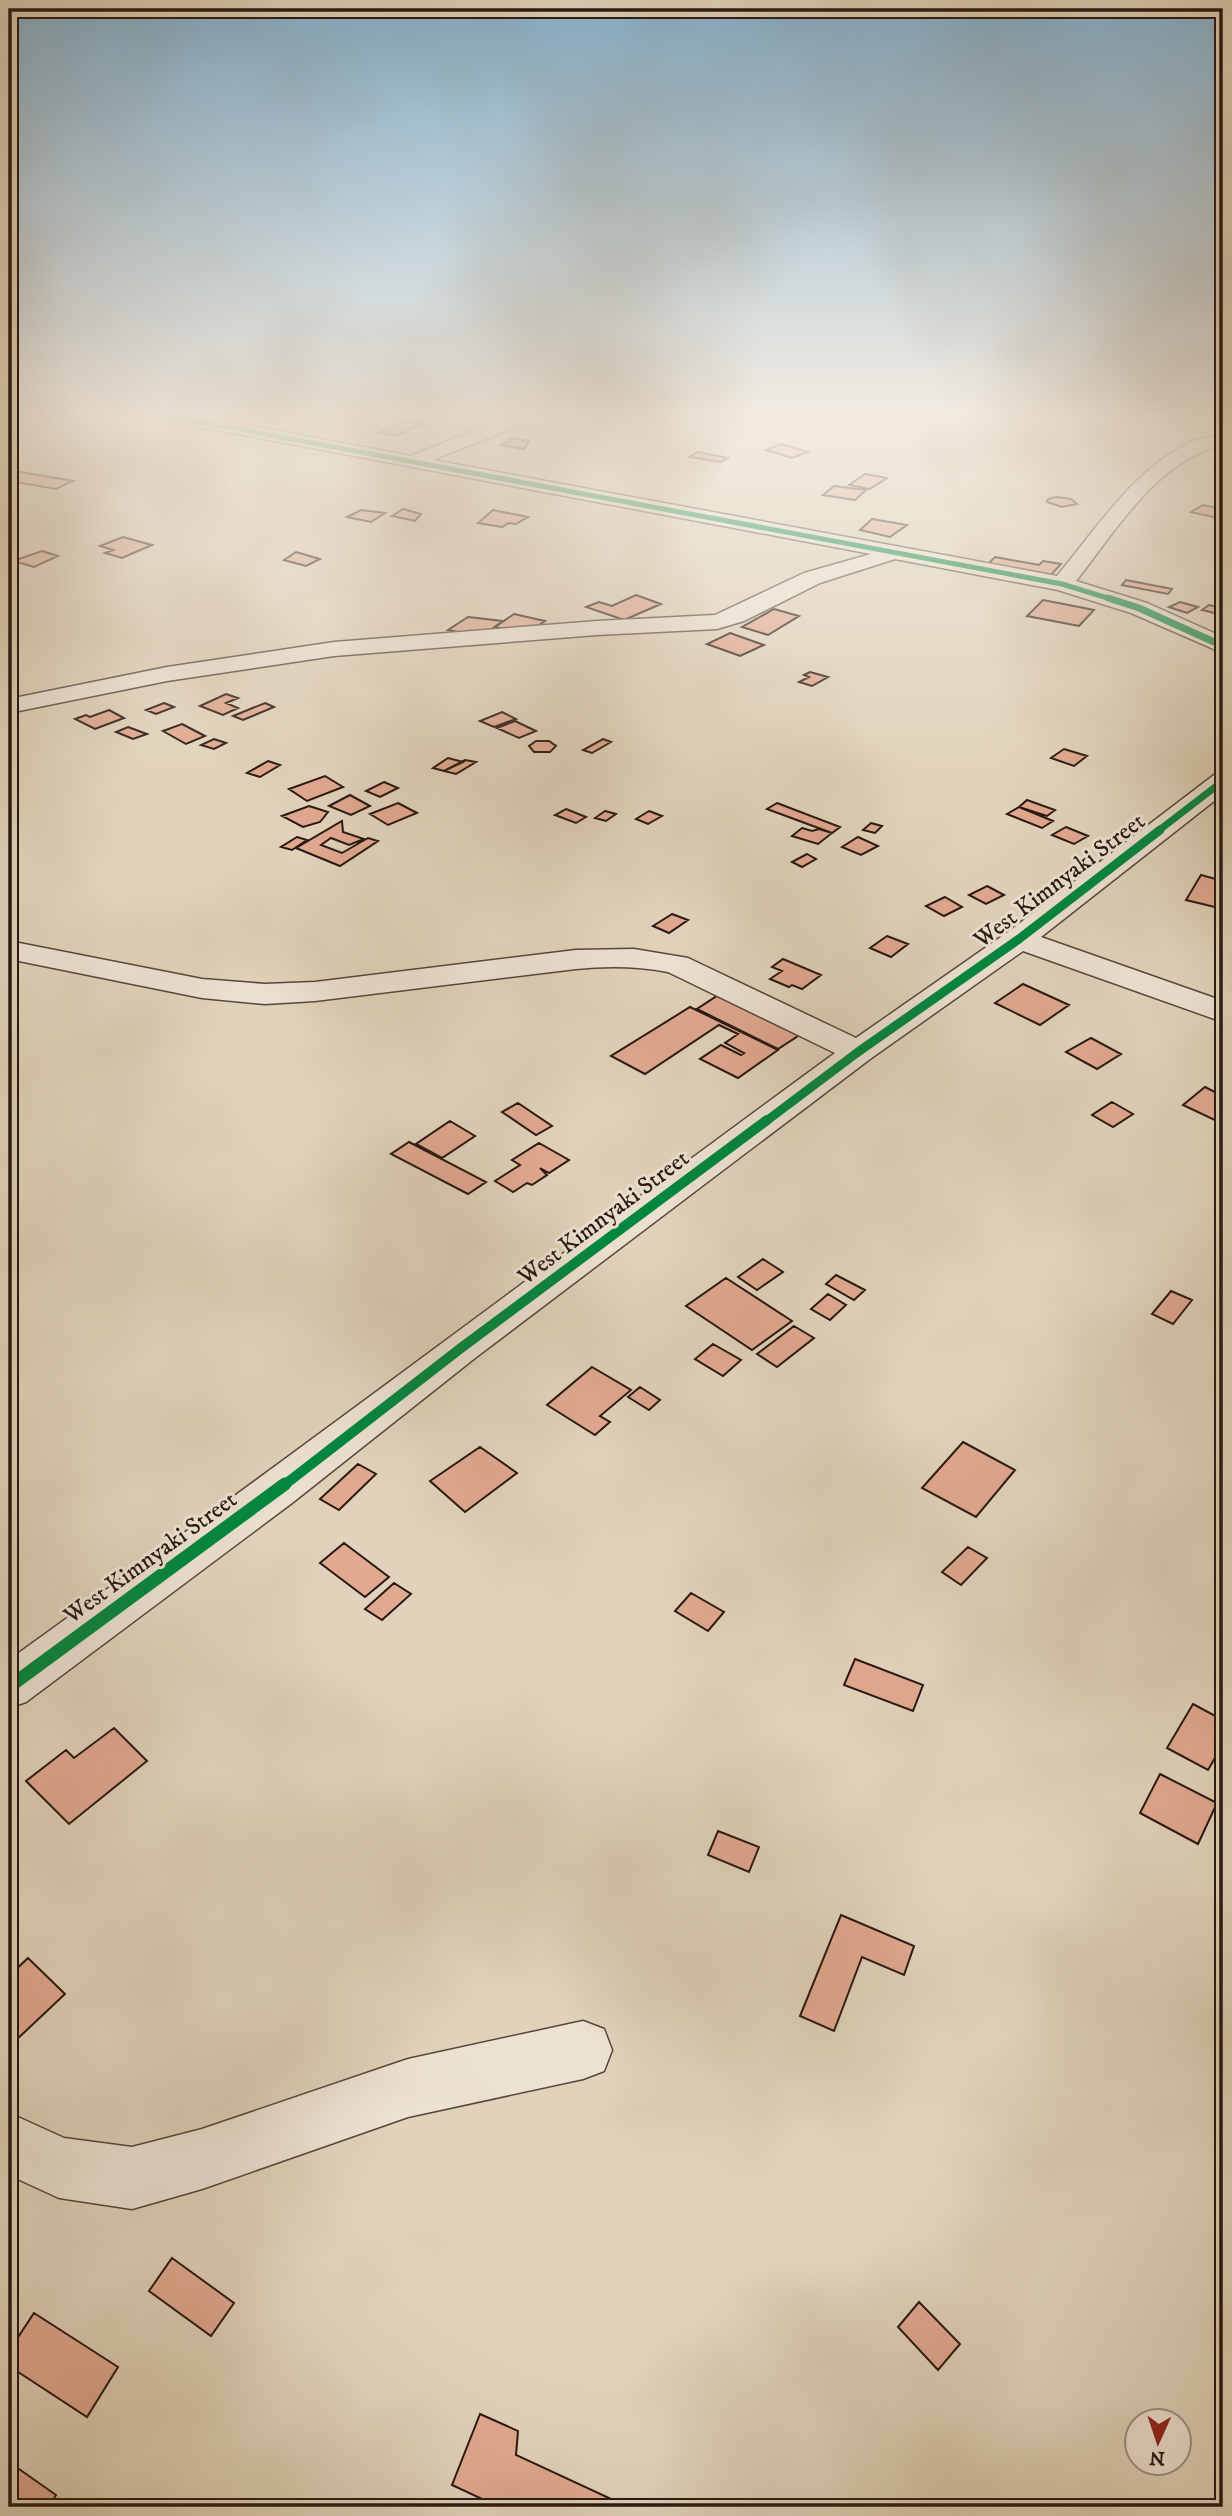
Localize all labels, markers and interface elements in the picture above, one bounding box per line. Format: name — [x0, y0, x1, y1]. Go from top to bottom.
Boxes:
street label: West Kimnyaki Street — [967, 806, 1151, 956]
street label: West Kimnyaki Street — [511, 1143, 695, 1293]
street label: West Kimnyaki Street — [57, 1485, 243, 1631]
north arrow — [1124, 2408, 1194, 2478]
text: N — [1148, 2446, 1166, 2469]

